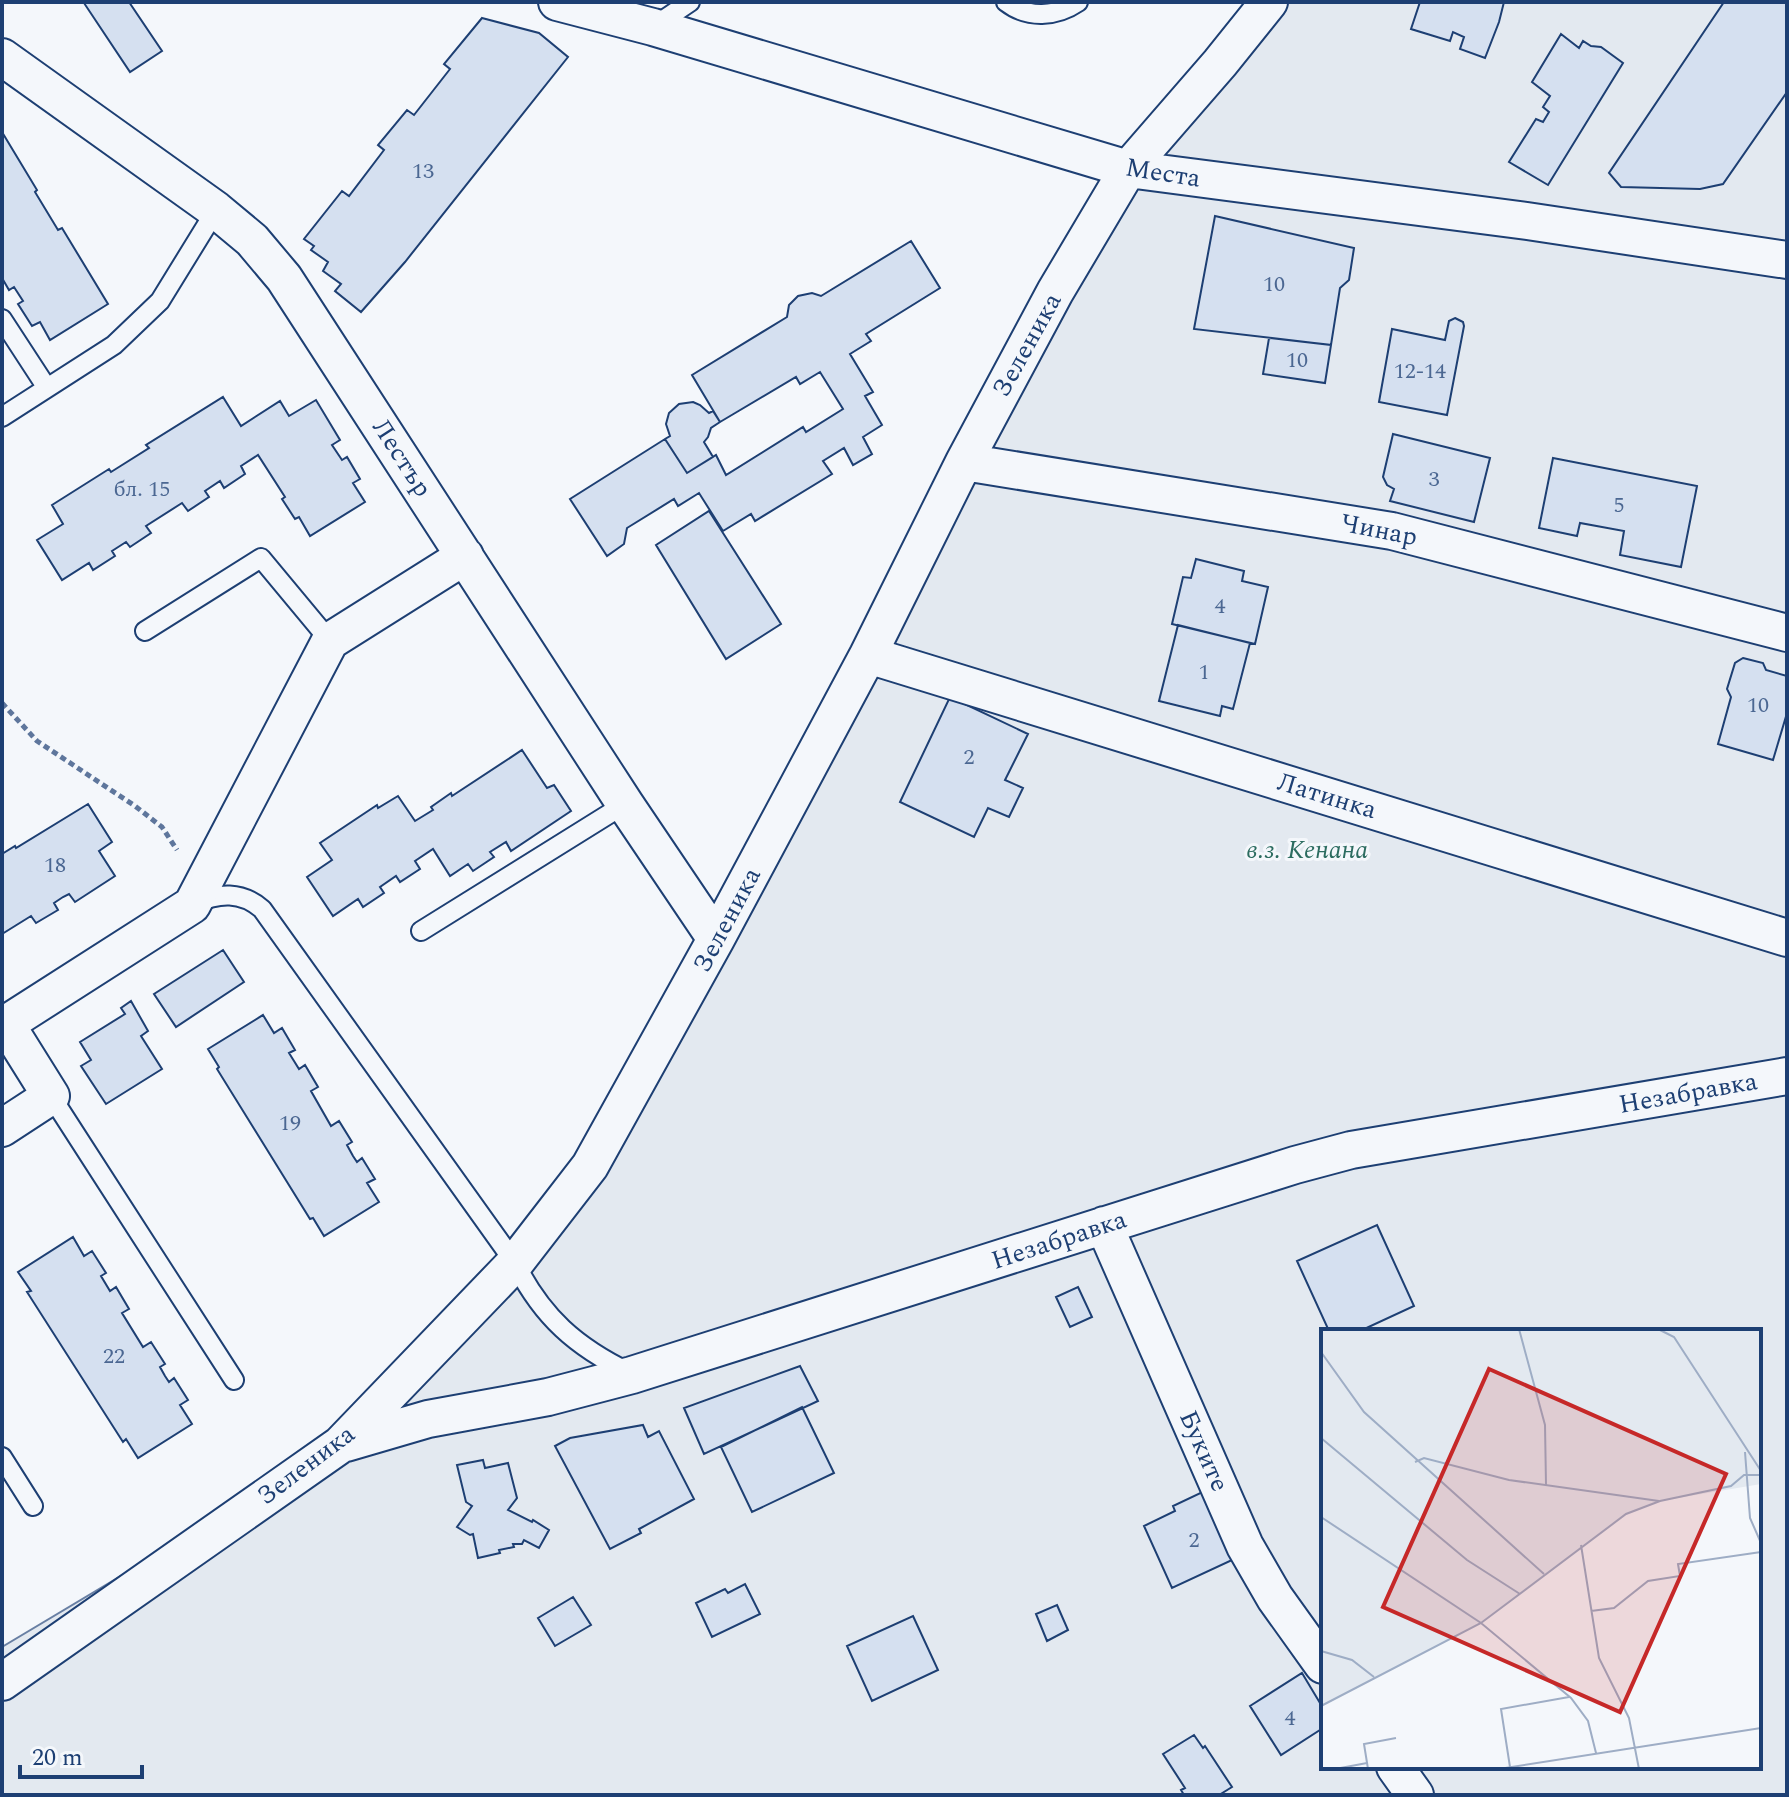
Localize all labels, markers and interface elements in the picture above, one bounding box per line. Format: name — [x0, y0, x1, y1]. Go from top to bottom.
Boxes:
street label: Места — [1123, 147, 1204, 199]
house number: 13 — [412, 155, 434, 188]
house number: 10 — [1263, 268, 1285, 301]
street label: Зеленика — [982, 285, 1072, 405]
house number: 10 — [1286, 344, 1308, 377]
house number: 12-14 — [1394, 355, 1446, 388]
street label: Лестър — [362, 411, 442, 505]
house number: 3 — [1428, 463, 1440, 496]
house number: бл. 15 — [114, 473, 170, 506]
house number: 5 — [1613, 489, 1625, 522]
street label: Чинар — [1337, 503, 1421, 557]
house number: 4 — [1214, 590, 1226, 623]
house number: 1 — [1198, 656, 1210, 689]
house number: 10 — [1747, 689, 1769, 722]
house number: 2 — [963, 741, 975, 774]
street label: Латинка — [1272, 762, 1382, 830]
park label: в.з. Кенана — [1246, 830, 1368, 870]
house number: 18 — [44, 849, 66, 882]
street label: Зеленика — [683, 860, 772, 980]
street label: Незабравка — [1616, 1061, 1761, 1125]
house number: 19 — [279, 1107, 301, 1140]
street label: Незабравка — [986, 1199, 1132, 1281]
inset map — [1321, 1329, 1761, 1769]
house number: 22 — [103, 1340, 125, 1373]
street label: Буките — [1168, 1404, 1240, 1498]
street label: Зеленика — [248, 1415, 364, 1515]
house number: 2 — [1188, 1524, 1200, 1557]
house number: 4 — [1284, 1702, 1296, 1735]
scale bar — [20, 1729, 142, 1779]
text: 20 m — [32, 1740, 83, 1776]

